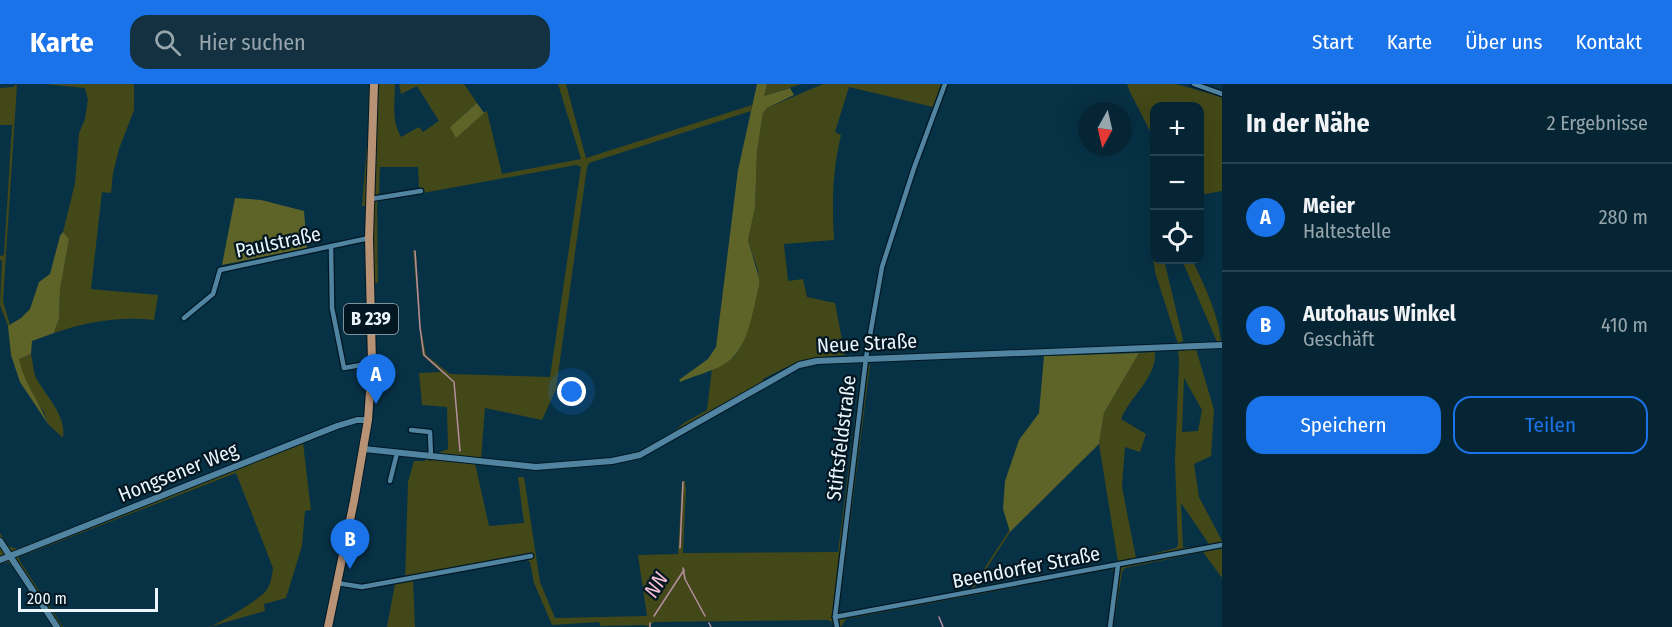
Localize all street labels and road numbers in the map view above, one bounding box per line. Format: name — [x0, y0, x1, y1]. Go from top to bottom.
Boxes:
street label: Paulstraße — [233, 221, 323, 263]
road number: B 239 — [344, 304, 398, 334]
street label: Neue Straße — [816, 328, 918, 358]
street label: Stiftsfeldstraße — [821, 374, 861, 502]
street label: Hongsener Weg — [115, 437, 242, 507]
street label: Beendorfer Straße — [950, 541, 1102, 593]

